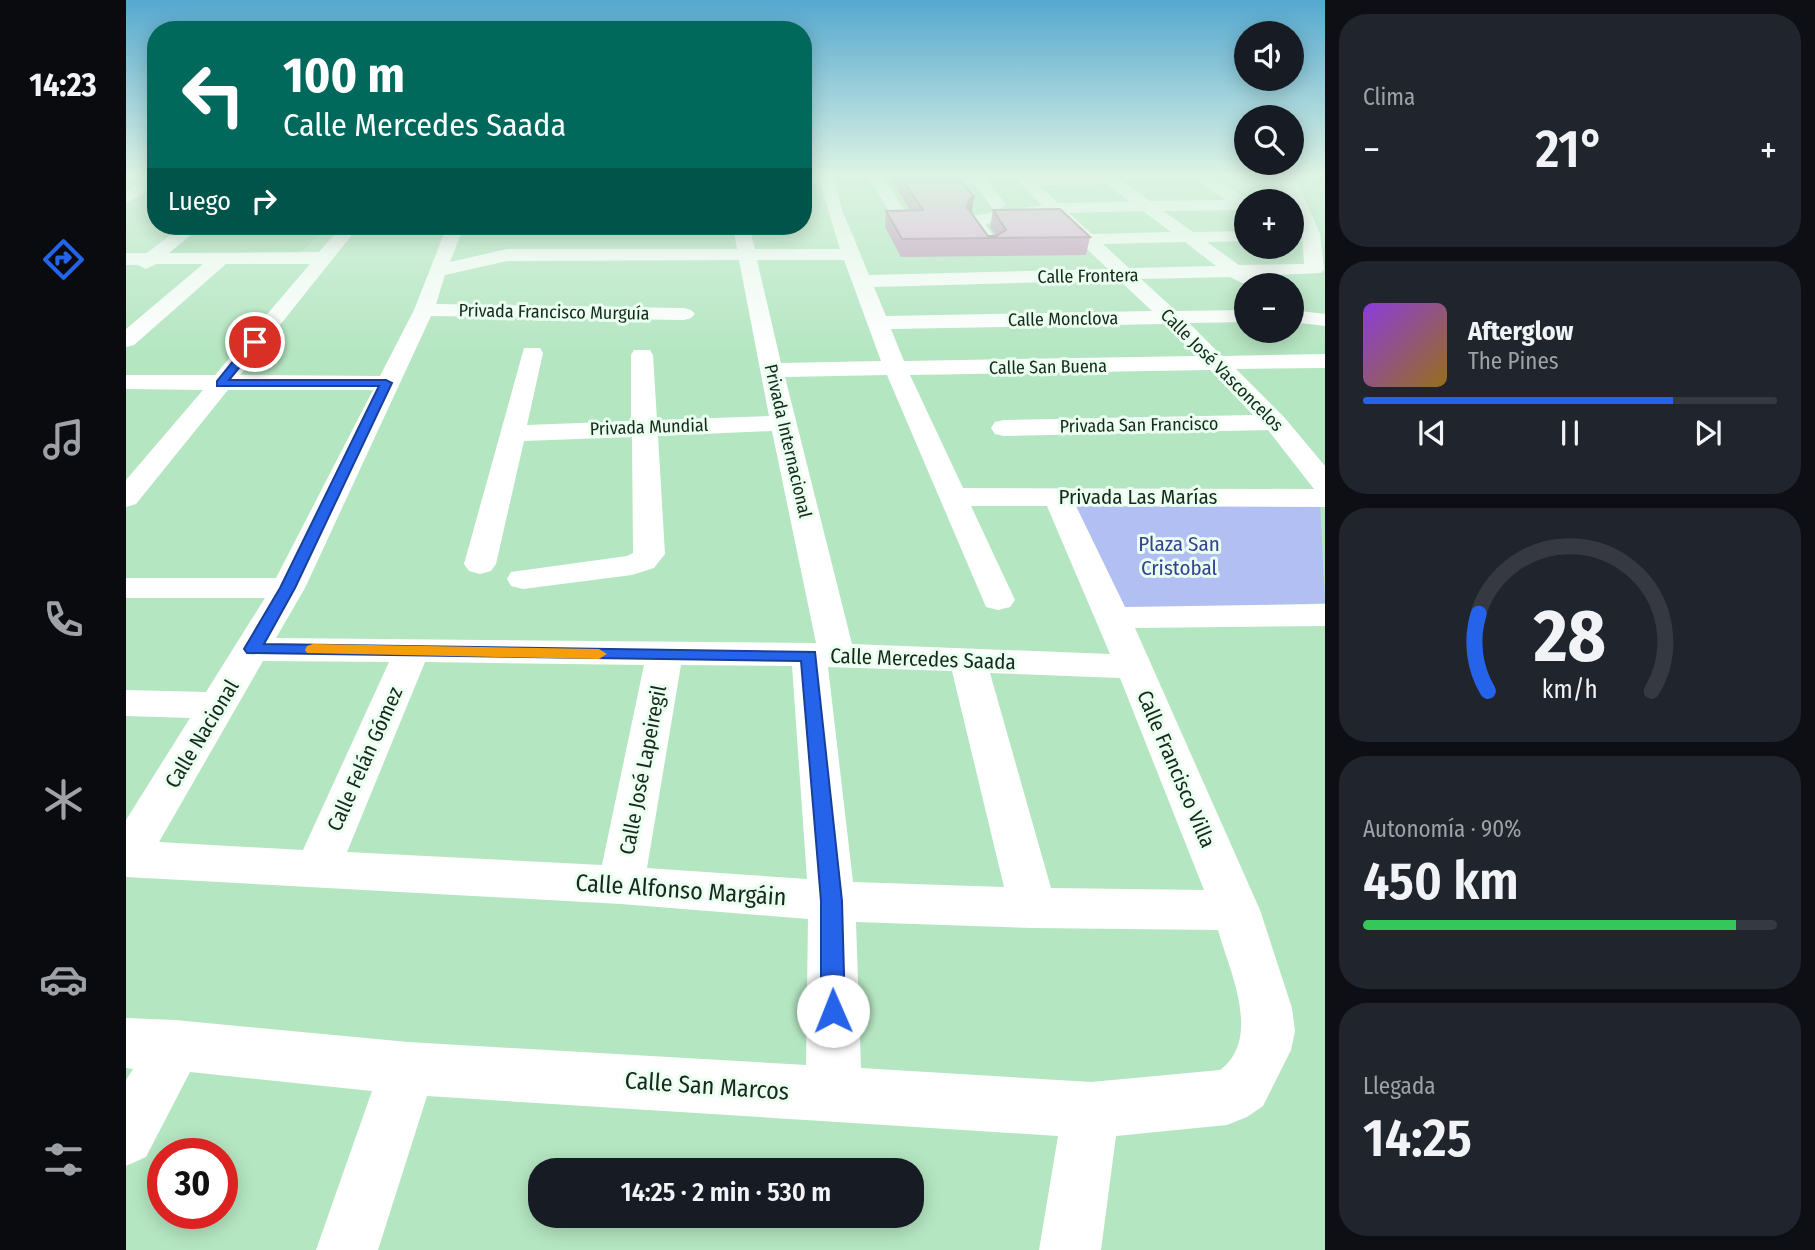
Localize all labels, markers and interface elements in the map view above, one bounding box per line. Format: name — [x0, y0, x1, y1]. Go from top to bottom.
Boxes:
map controls — [1234, 21, 1304, 343]
button: sound — [1234, 21, 1304, 91]
text: 100 m — [283, 46, 405, 105]
icon: left — [168, 49, 259, 140]
text: 14:23 — [29, 66, 97, 104]
text: Clima — [1363, 83, 1415, 111]
button: search — [1234, 105, 1304, 175]
text: Calle Mercedes Saada — [283, 106, 566, 144]
text: 21° — [1535, 118, 1604, 181]
text: − — [1363, 127, 1380, 173]
text: + — [1760, 127, 1777, 173]
icon: right — [245, 182, 283, 220]
text: Luego — [168, 186, 231, 217]
button: + — [1234, 189, 1304, 259]
icon: directions — [39, 235, 88, 284]
street label: Calle Frontera — [1037, 264, 1139, 288]
button: − — [1234, 273, 1304, 343]
street label: Privada Francisco Murguía — [458, 299, 650, 325]
street label: Calle José Vasconcelos — [1156, 304, 1288, 436]
street label: Calle Monclova — [1008, 307, 1118, 331]
pin — [225, 312, 285, 372]
text: Afterglow — [1468, 316, 1573, 347]
icon: arrive — [236, 323, 274, 361]
text: The Pines — [1468, 347, 1559, 375]
street label: Calle San Buena — [989, 355, 1107, 379]
street label: Privada Internacional — [760, 362, 816, 520]
street label: Privada San Francisco — [1059, 413, 1219, 437]
street label: Privada Mundial — [589, 414, 709, 440]
icon: previous — [1413, 414, 1451, 452]
icon: pause — [1551, 414, 1589, 452]
icon: next — [1689, 414, 1727, 452]
icon: music — [39, 415, 88, 464]
street label: Privada Las Marías — [1058, 484, 1218, 510]
park label: Plaza San Cristobal — [1138, 531, 1220, 581]
text: 28 — [1533, 593, 1606, 680]
icon: phone — [39, 595, 88, 644]
street label: Calle Mercedes Saada — [830, 643, 1016, 675]
street label: Calle Nacional — [159, 675, 245, 793]
text: km/h — [1542, 675, 1598, 705]
street label: Calle Felán Gómez — [322, 683, 408, 835]
street label: Calle José Lapeiregil — [614, 683, 672, 857]
street label: Calle Francisco Villa — [1131, 686, 1221, 852]
icon: climate — [39, 775, 88, 824]
text: Autonomía · 90% — [1363, 815, 1521, 843]
text: 450 km — [1363, 850, 1519, 913]
street label: Calle Alfonso Margáin — [575, 869, 787, 911]
icon: car — [39, 955, 88, 1004]
position arrow — [796, 974, 870, 1048]
street label: Calle San Marcos — [624, 1066, 790, 1106]
text: Llegada — [1363, 1072, 1435, 1100]
text: 14:25 — [1363, 1107, 1472, 1170]
icon: filters — [39, 1135, 88, 1184]
speed limit sign: 30 — [147, 1138, 238, 1229]
text: 14:25 · 2 min · 530 m — [621, 1177, 831, 1208]

